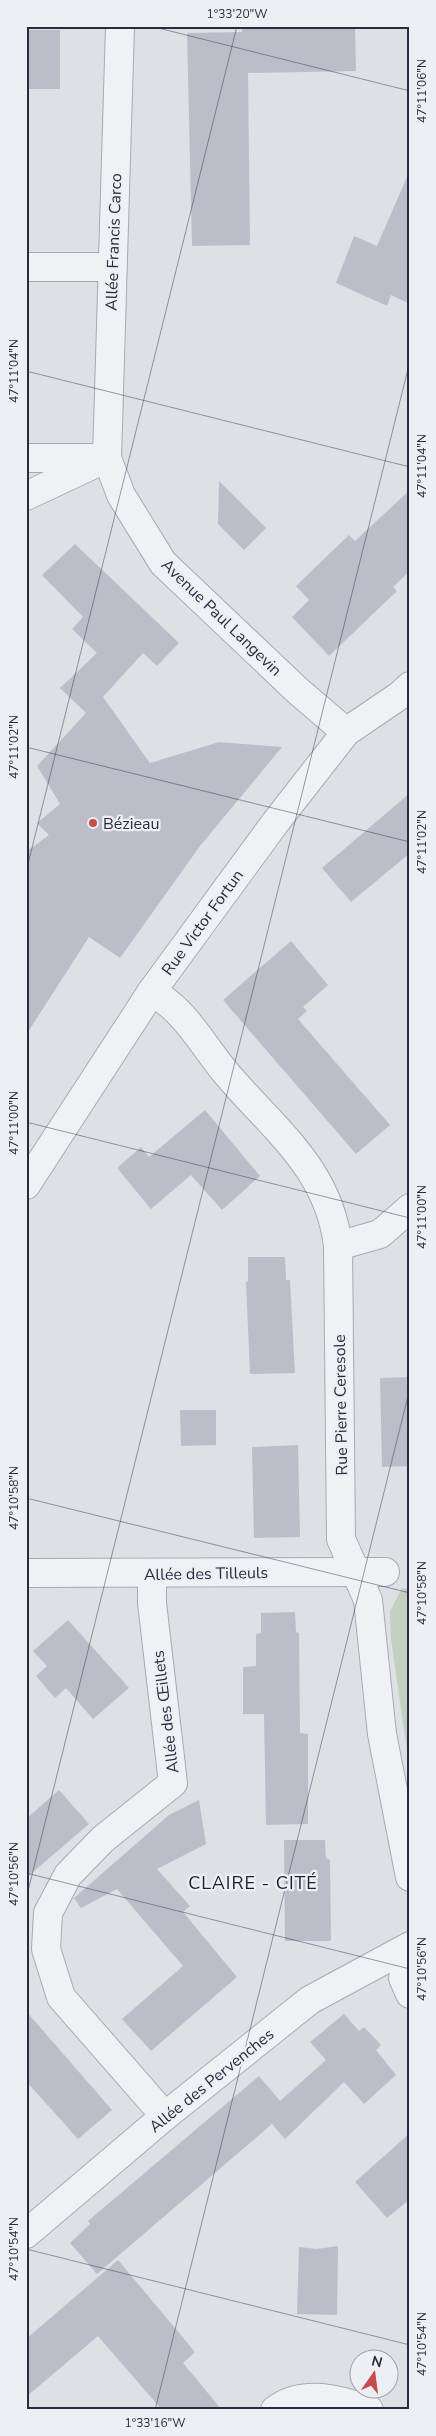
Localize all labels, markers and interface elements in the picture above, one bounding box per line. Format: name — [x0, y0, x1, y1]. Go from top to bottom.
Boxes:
text: 1°33'20"W — [206, 6, 268, 22]
text: 47°11'06"N — [414, 59, 430, 123]
street label: Allée Francis Carco — [101, 173, 127, 311]
text: 47°11'04"N — [6, 339, 22, 403]
text: 47°11'04"N — [414, 434, 430, 498]
street label: Avenue Paul Langevin — [156, 554, 286, 681]
text: 47°11'02"N — [6, 715, 22, 779]
text: 47°11'02"N — [414, 810, 430, 874]
place label: Bézieau — [103, 813, 159, 835]
marker: Bézieau — [87, 817, 99, 829]
street label: Rue Victor Fortun — [157, 865, 249, 980]
text: 47°11'00"N — [6, 1091, 22, 1155]
text: 47°11'00"N — [414, 1185, 430, 1249]
street label: Rue Pierre Ceresole — [329, 1334, 353, 1476]
text: 47°10'58"N — [6, 1466, 22, 1530]
text: 47°10'58"N — [414, 1561, 430, 1625]
street label: Allée des Tilleuls — [144, 1562, 268, 1586]
street label: Allée des Œillets — [148, 1649, 184, 1775]
text: 47°10'56"N — [6, 1842, 22, 1906]
district label: CLAIRE - CITÉ — [188, 1871, 318, 1895]
text: 47°10'56"N — [414, 1937, 430, 2001]
street label: Allée des Pervenches — [145, 2024, 279, 2138]
text: 47°10'54"N — [6, 2217, 22, 2281]
text: 47°10'54"N — [414, 2312, 430, 2376]
north arrow — [348, 2348, 398, 2398]
text: N — [370, 2351, 384, 2372]
text: 1°33'16"W — [124, 2415, 186, 2431]

